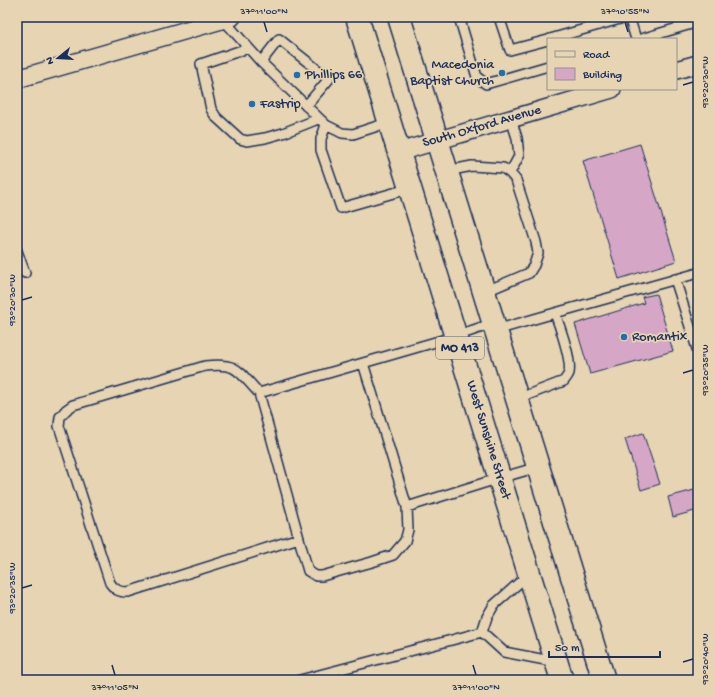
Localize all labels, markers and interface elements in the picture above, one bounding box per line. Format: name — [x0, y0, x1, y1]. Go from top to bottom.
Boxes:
text: 37°11'00"N — [239, 6, 288, 18]
text: 37°10'55"N — [600, 6, 650, 18]
north arrow — [38, 38, 78, 78]
legend — [547, 38, 677, 90]
text: Road — [583, 49, 610, 63]
text: N — [44, 55, 57, 66]
text: 93°20'30"W — [700, 56, 712, 109]
place label: Macedonia Baptist Church — [409, 57, 495, 90]
place label: Phillips 66 — [304, 67, 363, 84]
marker: Macedonia Baptist Church — [497, 68, 507, 78]
text: Building — [582, 69, 622, 83]
marker: Phillips 66 — [292, 70, 302, 80]
place label: Fastrip — [259, 96, 301, 113]
marker: Fastrip — [247, 99, 257, 109]
street label: South Oxford Avenue — [421, 102, 544, 152]
text: 93°20'30"W — [7, 274, 19, 327]
place label: Romantix — [632, 329, 688, 346]
marker: Romantix — [619, 332, 629, 342]
road number: MO 413 — [436, 337, 484, 359]
text: 93°20'35"W — [700, 344, 712, 396]
street label: West Sunshine Street — [462, 379, 515, 503]
text: 93°20'35"W — [7, 562, 19, 614]
scale bar — [549, 633, 660, 659]
text: 93°20'40"W — [700, 633, 712, 685]
text: 50 m — [555, 642, 580, 656]
text: 37°11'05"N — [90, 682, 139, 694]
text: 37°11'00"N — [451, 682, 500, 694]

